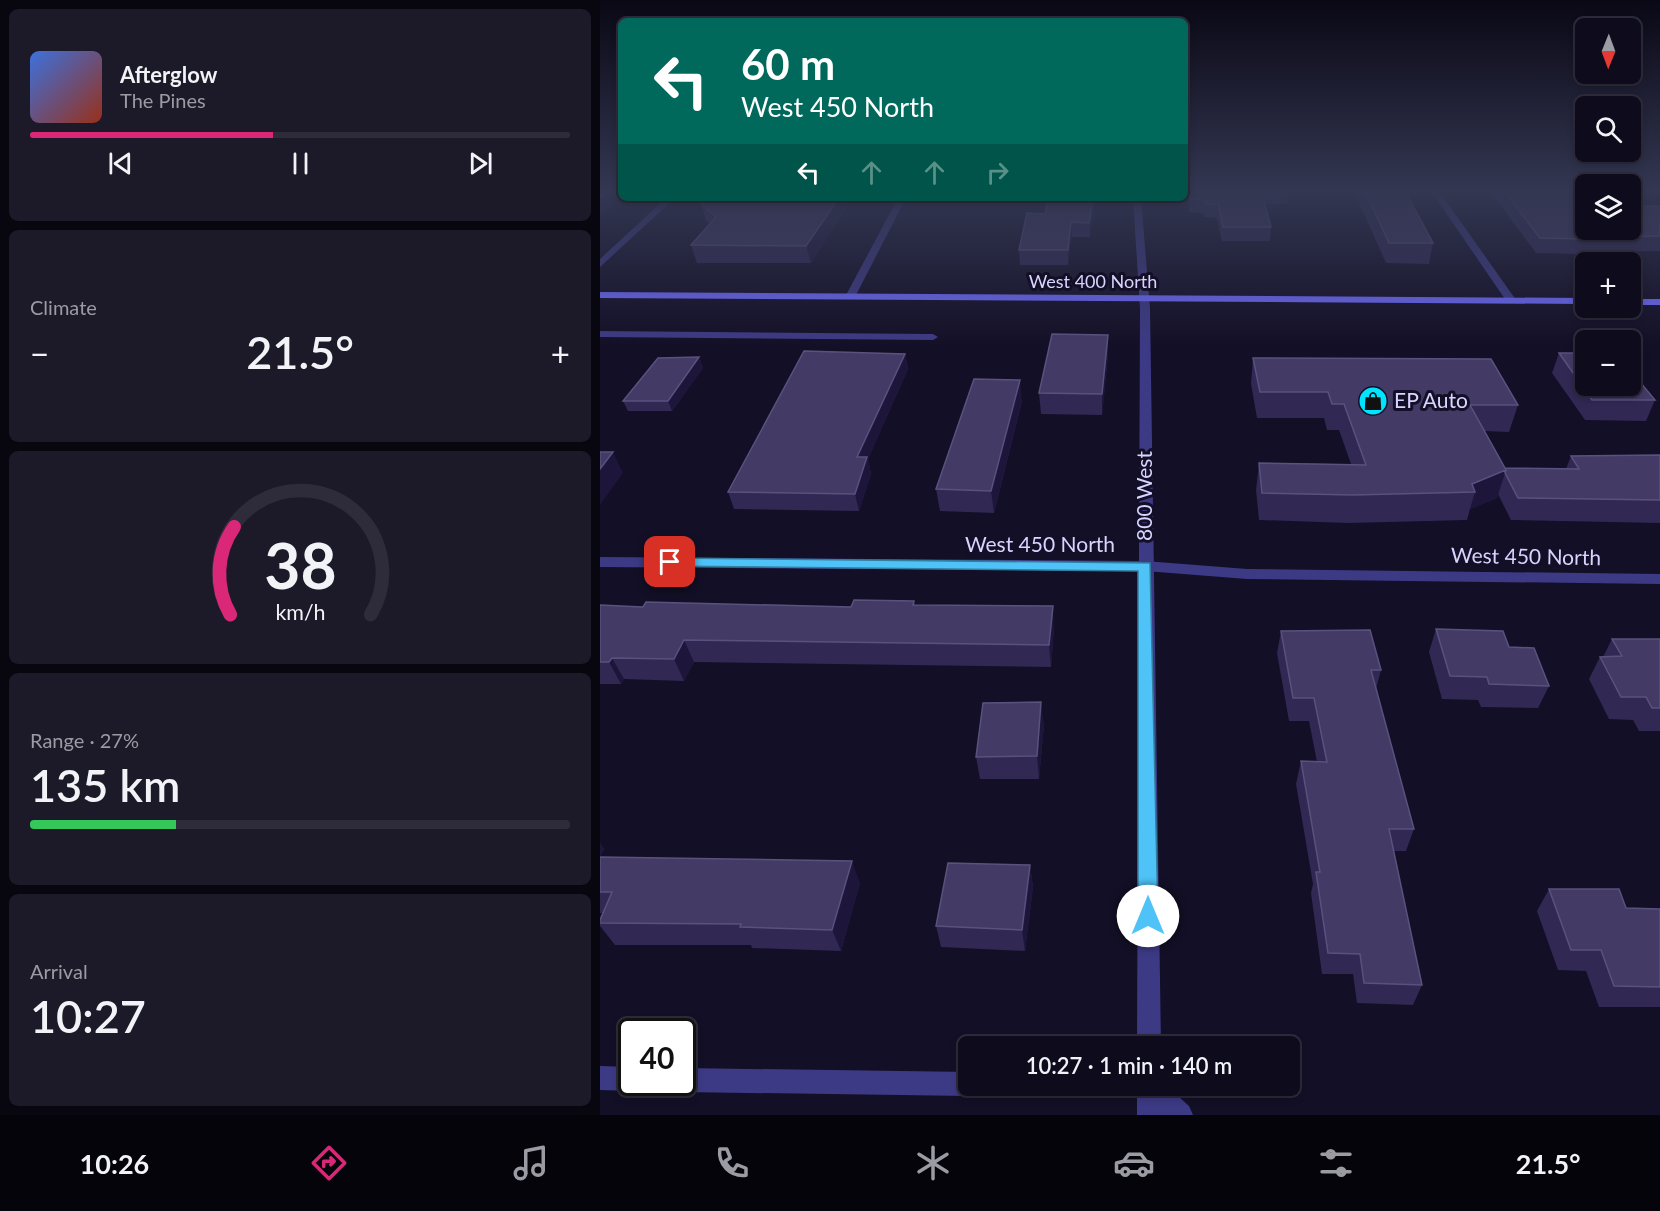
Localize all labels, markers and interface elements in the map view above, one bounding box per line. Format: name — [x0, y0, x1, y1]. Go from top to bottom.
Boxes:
north arrow — [1575, 18, 1641, 84]
map controls — [1575, 18, 1641, 396]
text: 60 m — [741, 39, 835, 89]
icon: left — [642, 42, 720, 120]
text: Afterglow — [120, 61, 217, 88]
text: The Pines — [120, 88, 206, 112]
text: West 450 North — [741, 90, 934, 123]
button: search — [1575, 96, 1641, 162]
icon: previous — [104, 147, 137, 180]
icon: pause — [284, 147, 317, 180]
icon: next — [464, 147, 497, 180]
icon: left — [792, 156, 825, 189]
icon: ahead — [855, 156, 888, 189]
icon: ahead — [918, 156, 951, 189]
icon: right — [981, 156, 1014, 189]
button: layers — [1575, 174, 1641, 240]
button: + — [1575, 252, 1641, 318]
street label: West 400 North — [1029, 270, 1157, 292]
text: Climate — [30, 295, 97, 319]
text: 21.5° — [246, 325, 354, 379]
button: − — [1575, 330, 1641, 396]
text: − — [30, 333, 49, 373]
text: + — [551, 333, 570, 373]
shop icon: EP Auto — [1357, 385, 1389, 417]
place label: EP Auto — [1394, 387, 1468, 412]
street label: 800 West — [1131, 451, 1156, 541]
text: 38 — [264, 527, 336, 602]
street label: West 450 North — [965, 531, 1115, 556]
pin — [644, 536, 695, 587]
street label: West 450 North — [1451, 542, 1601, 569]
icon: arrive — [653, 545, 686, 578]
text: km/h — [275, 599, 325, 625]
text: Range · 27% — [30, 728, 139, 752]
text: 135 km — [30, 758, 180, 812]
position arrow — [1116, 884, 1180, 948]
text: Arrival — [30, 959, 88, 983]
text: 10:27 — [30, 989, 146, 1043]
speed limit sign: 40 — [618, 1018, 696, 1096]
text: 10:27 · 1 min · 140 m — [1026, 1052, 1232, 1079]
icon: directions — [308, 1142, 350, 1184]
icon: music — [510, 1142, 552, 1184]
icon: phone — [711, 1142, 753, 1184]
icon: climate — [912, 1142, 954, 1184]
icon: car — [1113, 1142, 1155, 1184]
icon: filters — [1315, 1142, 1357, 1184]
text: 10:26 — [80, 1147, 149, 1180]
text: 21.5° — [1516, 1147, 1580, 1180]

